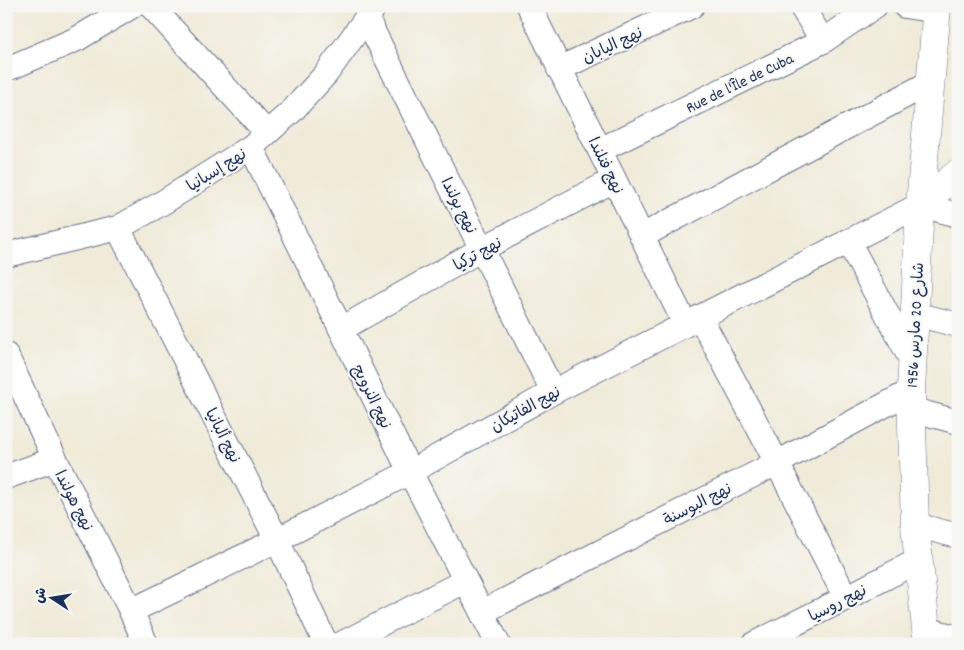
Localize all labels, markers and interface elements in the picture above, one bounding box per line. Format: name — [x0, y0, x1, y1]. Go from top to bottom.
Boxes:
street label: نهج اليابان — [579, 22, 647, 70]
street label: Rue de l'Île de Cuba — [682, 48, 798, 120]
street label: نهج فنلندا — [581, 134, 628, 198]
street label: نهج إسبانيا — [183, 144, 252, 199]
street label: نهج بولندا — [434, 174, 482, 238]
street label: نهج تركيا — [450, 232, 507, 278]
street label: شارع 20 مارس 1956 — [902, 262, 931, 388]
street label: نهج النرويج — [345, 361, 396, 433]
street label: نهج الفاتيكان — [487, 381, 565, 439]
street label: نهج ألبانيا — [198, 405, 245, 468]
street label: نهج هولندا — [48, 467, 98, 536]
street label: نهج البوسنة — [660, 478, 736, 532]
north arrow — [28, 572, 78, 622]
street label: نهج روسيا — [805, 580, 871, 629]
text: ش — [30, 586, 53, 605]

